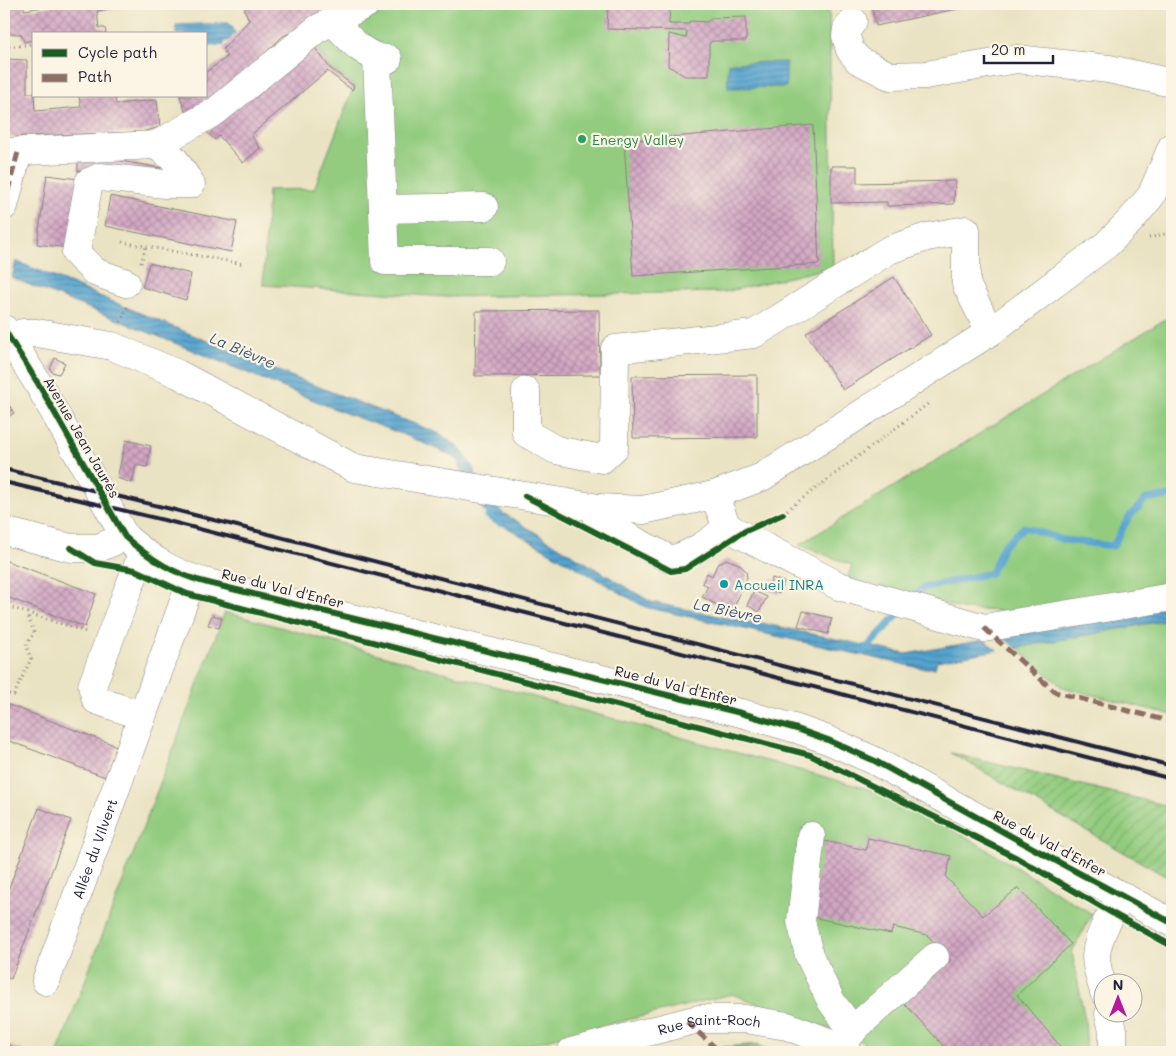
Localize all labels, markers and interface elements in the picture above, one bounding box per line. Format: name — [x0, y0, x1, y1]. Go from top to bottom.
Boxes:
legend — [32, 32, 208, 98]
scale bar — [984, 32, 1052, 64]
text: 20 m — [991, 39, 1025, 59]
text: Cycle path — [78, 42, 157, 62]
text: Path — [78, 66, 112, 86]
place label: Energy Valley — [592, 130, 684, 149]
marker: Energy Valley — [576, 133, 588, 145]
water label: La Bièvre — [207, 327, 279, 373]
street label: Avenue Jean Jaurès — [40, 373, 124, 501]
street label: Rue du Val d'Enfer — [220, 564, 346, 612]
place label: Accueil INRA — [734, 575, 824, 594]
marker: Accueil INRA — [718, 578, 730, 590]
water label: La Bièvre — [692, 593, 764, 627]
street label: Rue du Val d'Enfer — [613, 661, 739, 709]
street label: Allée du Vilvert — [67, 796, 121, 901]
street label: Rue du Val d'Enfer — [990, 805, 1110, 881]
north arrow — [1094, 974, 1144, 1024]
text: N — [1113, 975, 1123, 994]
street label: Rue Saint-Roch — [656, 1010, 762, 1039]

